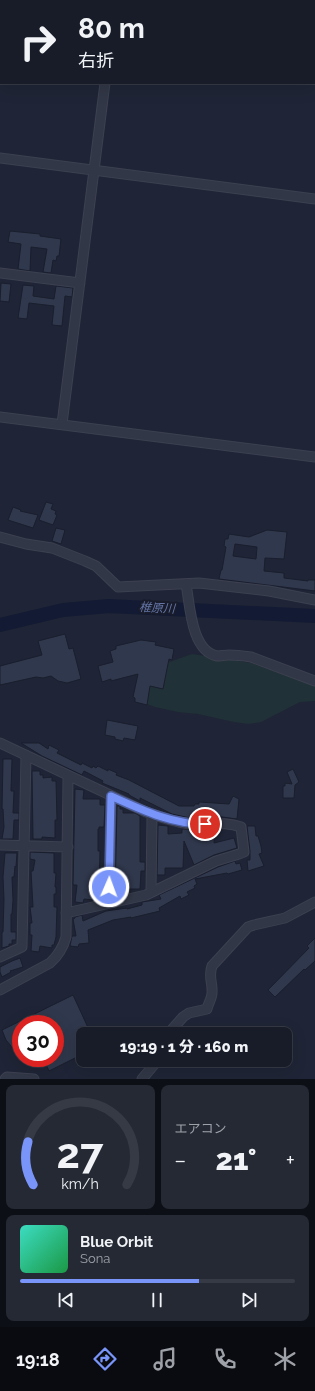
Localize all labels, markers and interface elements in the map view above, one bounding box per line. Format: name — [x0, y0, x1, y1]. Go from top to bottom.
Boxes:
text: 80 m — [78, 12, 145, 45]
icon: right — [12, 16, 64, 68]
text: 右折 — [78, 50, 114, 71]
water label: 椎原川 — [139, 600, 177, 616]
pin — [188, 807, 222, 841]
icon: arrive — [194, 813, 216, 835]
position arrow — [88, 866, 130, 908]
speed limit sign: 30 — [12, 1015, 64, 1067]
text: 19:19 · 1 分 · 160 m — [120, 1038, 248, 1056]
text: エアコン — [175, 1121, 227, 1136]
text: 27 — [57, 1129, 104, 1178]
text: 21° — [216, 1142, 257, 1177]
text: − — [175, 1147, 186, 1173]
text: + — [286, 1147, 295, 1173]
text: km/h — [61, 1176, 99, 1192]
text: Blue Orbit — [80, 1233, 153, 1251]
text: Sona — [80, 1251, 110, 1266]
icon: previous — [55, 1289, 77, 1311]
icon: pause — [146, 1289, 168, 1311]
icon: next — [238, 1289, 260, 1311]
icon: directions — [91, 1345, 119, 1373]
icon: music — [151, 1345, 179, 1373]
icon: phone — [211, 1345, 239, 1373]
icon: climate — [271, 1345, 299, 1373]
text: 19:18 — [16, 1349, 60, 1370]

